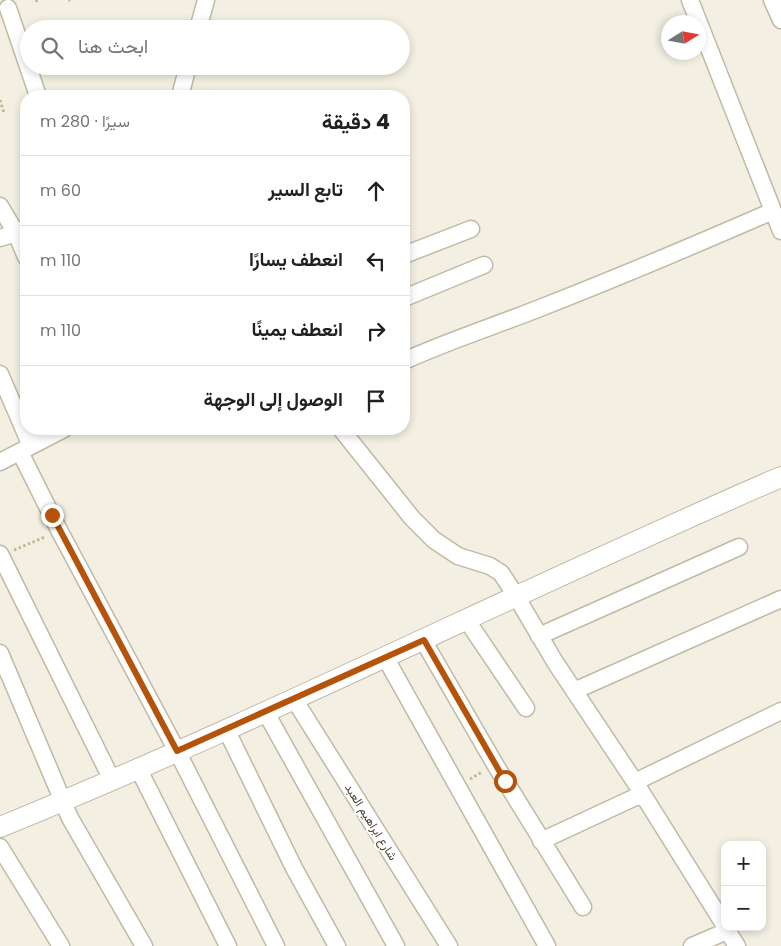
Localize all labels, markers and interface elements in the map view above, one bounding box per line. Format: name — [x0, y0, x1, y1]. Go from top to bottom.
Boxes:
north arrow — [661, 15, 706, 60]
search box — [20, 20, 410, 75]
text: ابحث هنا — [78, 33, 148, 60]
icon: search — [38, 34, 66, 62]
text: 4 دقيقة — [322, 107, 390, 136]
text: سيرًا · 280 m — [40, 110, 130, 133]
text: تابع السير — [268, 176, 343, 203]
icon: ahead — [362, 177, 390, 205]
text: 60 m — [40, 179, 81, 202]
text: انعطف يسارًا — [249, 246, 343, 273]
icon: left — [362, 247, 390, 275]
text: 110 m — [40, 249, 81, 272]
text: انعطف يمينًا — [251, 316, 343, 343]
icon: right — [362, 317, 390, 345]
text: 110 m — [40, 319, 81, 342]
text: الوصول إلى الوجهة — [204, 386, 343, 413]
icon: arrive — [362, 387, 390, 415]
route end — [41, 504, 64, 527]
route start — [494, 770, 517, 793]
street label: شارع ابراهيم العبد — [340, 780, 402, 864]
map controls — [721, 841, 766, 931]
button: + — [721, 841, 766, 886]
button: − — [721, 886, 766, 931]

